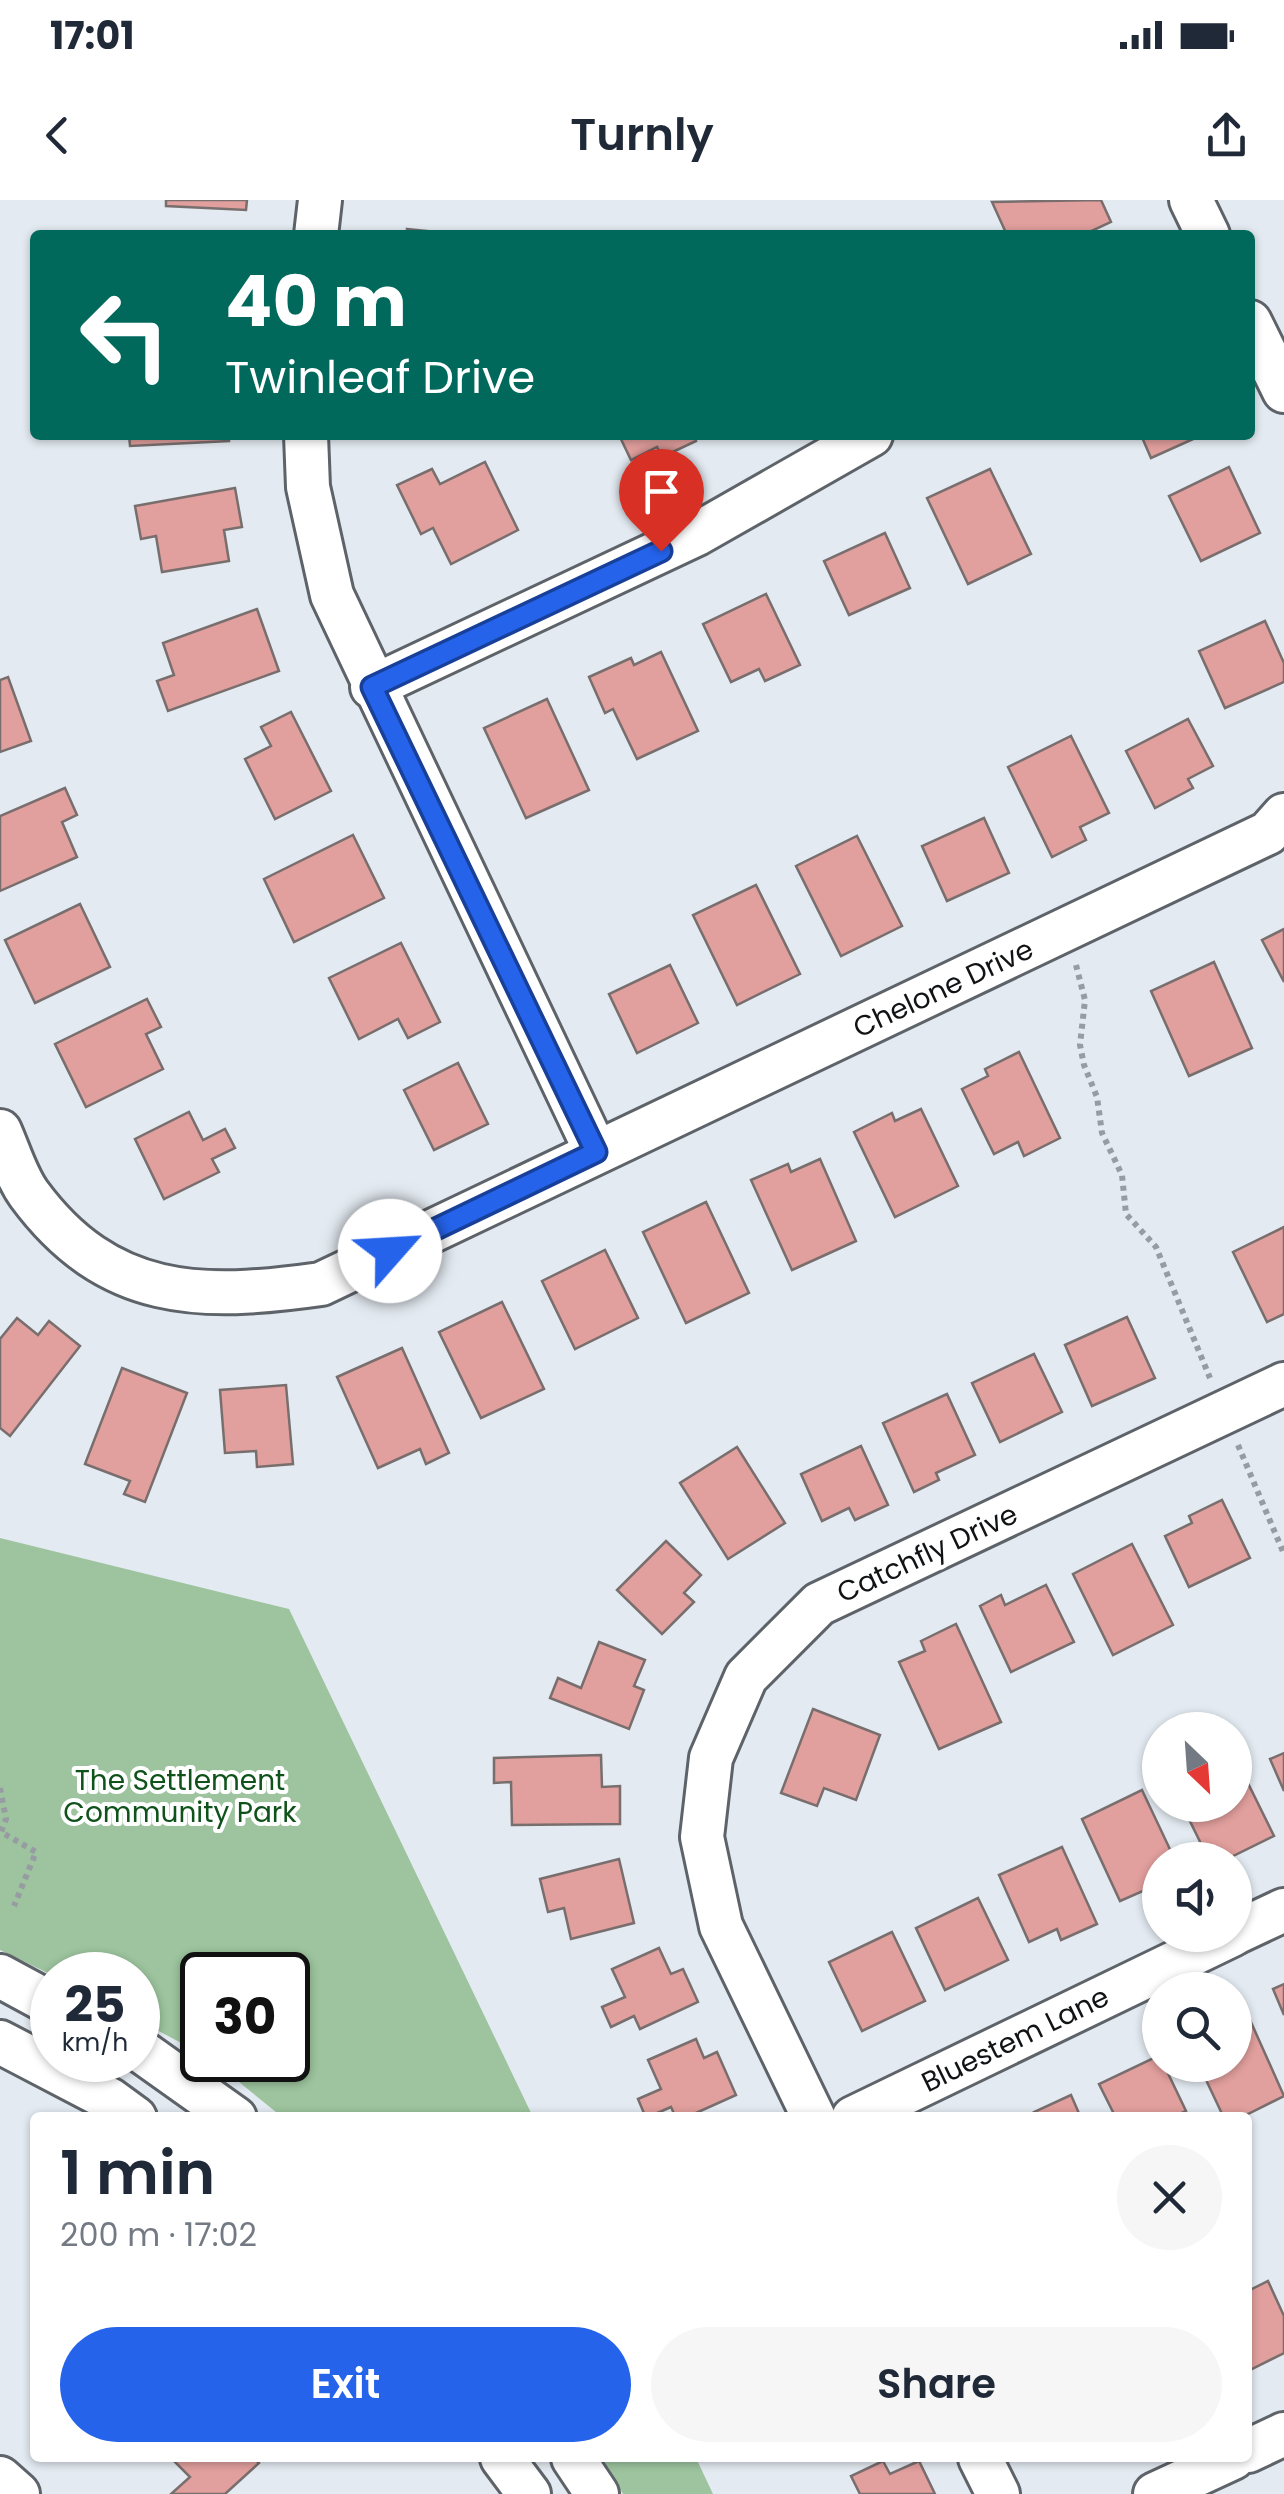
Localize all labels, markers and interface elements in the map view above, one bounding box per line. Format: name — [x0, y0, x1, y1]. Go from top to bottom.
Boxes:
text: 17:01 — [50, 9, 134, 62]
text: Turnly — [570, 103, 714, 166]
icon: back — [30, 108, 85, 163]
icon: share — [1199, 108, 1254, 163]
text: 40 m — [225, 252, 407, 351]
icon: left — [60, 270, 190, 400]
text: Twinleaf Drive — [225, 346, 535, 409]
pin — [619, 449, 704, 552]
icon: arrive — [634, 464, 689, 519]
street label: Chelone Drive — [847, 930, 1040, 1047]
position arrow — [338, 1199, 442, 1303]
street label: Catchfly Drive — [831, 1495, 1024, 1612]
north arrow — [1142, 1712, 1252, 1822]
map controls — [1142, 1712, 1252, 2082]
park label: The Settlement Community Park — [63, 1761, 297, 1832]
button: sound — [1142, 1842, 1252, 1952]
speed limit sign: 30 — [180, 1952, 310, 2082]
text: 25 — [64, 1969, 126, 2040]
button: search — [1142, 1972, 1252, 2082]
street label: Bluestem Lane — [915, 1977, 1116, 2102]
text: km/h — [62, 2025, 128, 2060]
text: 1 min — [60, 2131, 215, 2215]
button: close — [1117, 2145, 1222, 2250]
text: 200 m · 17:02 — [60, 2212, 257, 2257]
button: Exit — [60, 2327, 631, 2442]
button: Share — [651, 2327, 1222, 2442]

